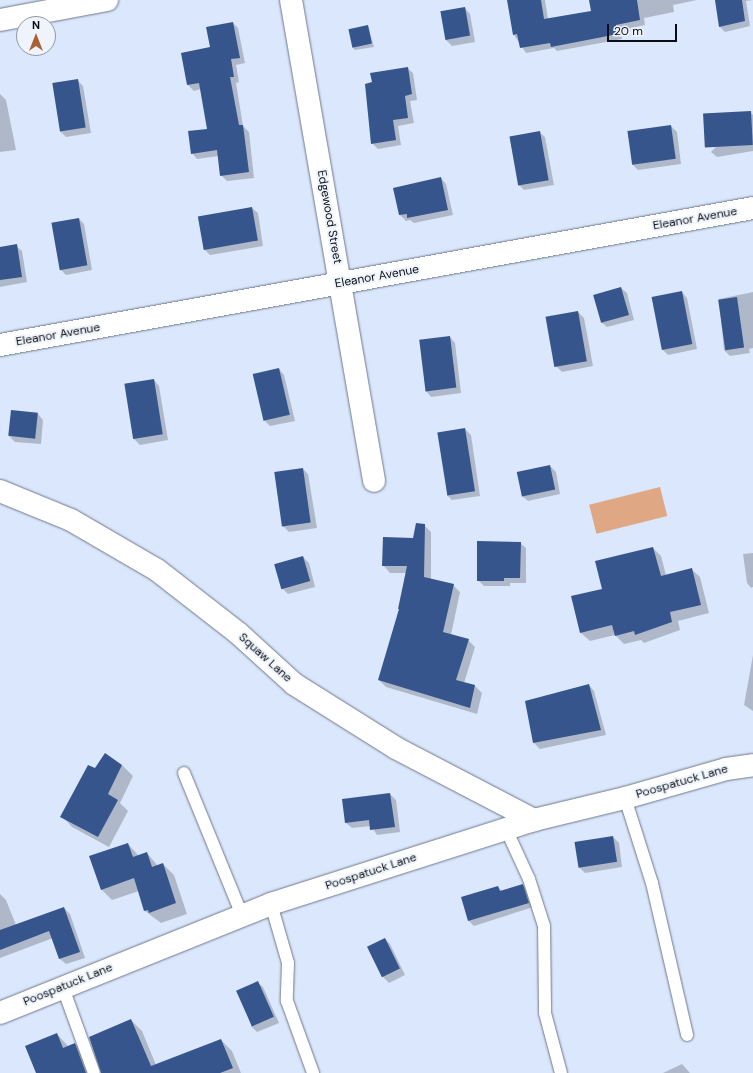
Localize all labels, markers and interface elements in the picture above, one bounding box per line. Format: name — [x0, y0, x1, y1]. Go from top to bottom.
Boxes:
north arrow — [16, 16, 56, 56]
scale bar — [609, 16, 679, 42]
text: N — [32, 18, 40, 32]
text: 20 m — [614, 23, 643, 39]
street label: Edgewood Street — [314, 169, 344, 265]
street label: Eleanor Avenue — [652, 205, 738, 233]
street label: Eleanor Avenue — [334, 263, 420, 291]
street label: Eleanor Avenue — [15, 321, 101, 349]
street label: Squaw Lane — [235, 630, 295, 686]
street label: Poospatuck Lane — [634, 762, 730, 802]
street label: Poospatuck Lane — [324, 850, 418, 894]
street label: Poospatuck Lane — [21, 961, 115, 1009]

